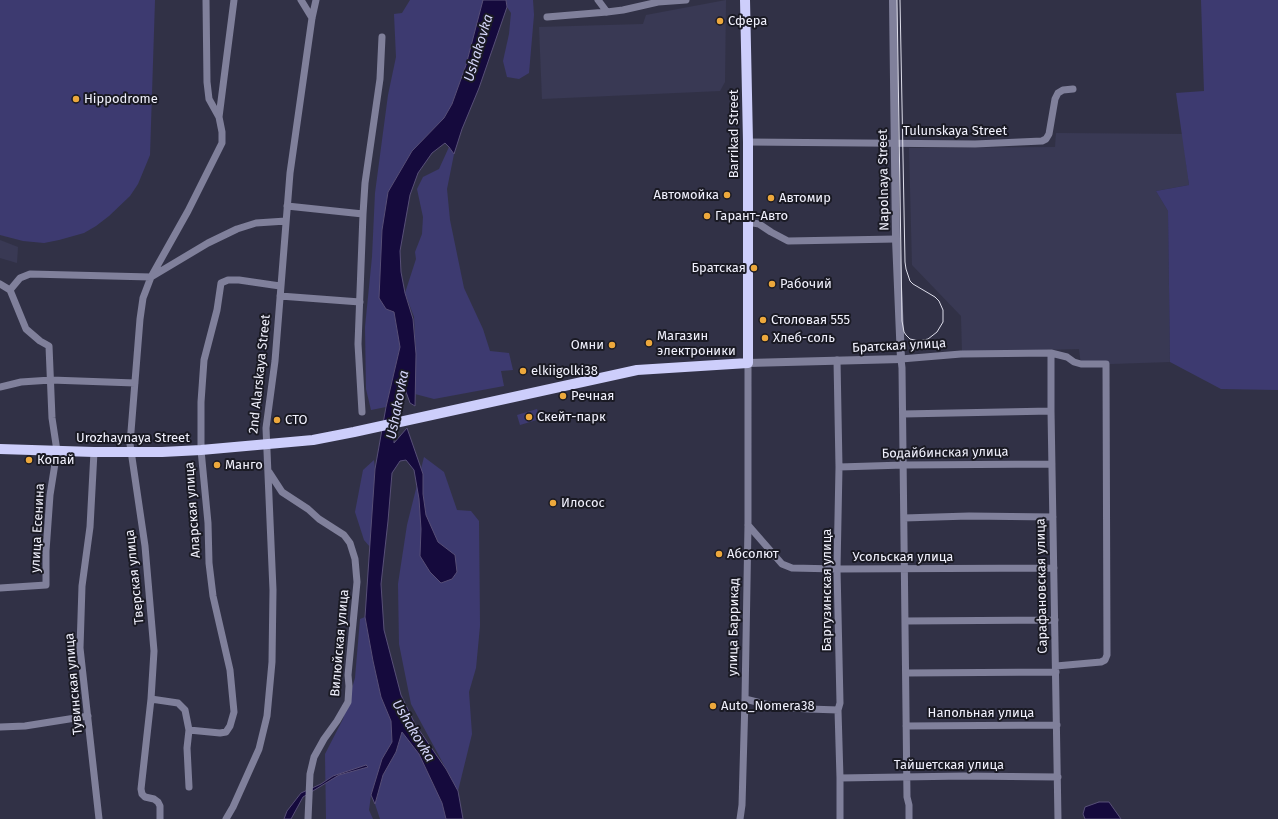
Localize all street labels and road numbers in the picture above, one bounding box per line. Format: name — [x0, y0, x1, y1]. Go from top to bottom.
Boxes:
street label: Barrikad Street — [726, 90, 742, 178]
street label: Tulunskaya Street — [903, 123, 1007, 139]
street label: Napolnaya Street — [875, 129, 893, 231]
street label: 2nd Alarskaya Street — [246, 314, 274, 434]
street label: Братская улица — [852, 336, 946, 356]
street label: Urozhaynaya Street — [76, 430, 190, 446]
street label: Бодайбинская улица — [881, 444, 1009, 462]
street label: Аларская улица — [182, 461, 204, 559]
street label: улица Есенина — [28, 483, 48, 573]
street label: Сарафановская улица — [1033, 518, 1051, 654]
street label: Тверская улица — [122, 529, 148, 625]
street label: Баргузинская улица — [819, 529, 835, 651]
street label: Усольская улица — [853, 549, 953, 565]
street label: улица Баррикад — [725, 578, 743, 676]
street label: Вилюйская улица — [328, 589, 352, 697]
street label: Тувинская улица — [62, 632, 86, 736]
street label: Напольная улица — [928, 705, 1034, 721]
street label: Тайшетская улица — [894, 757, 1004, 773]

